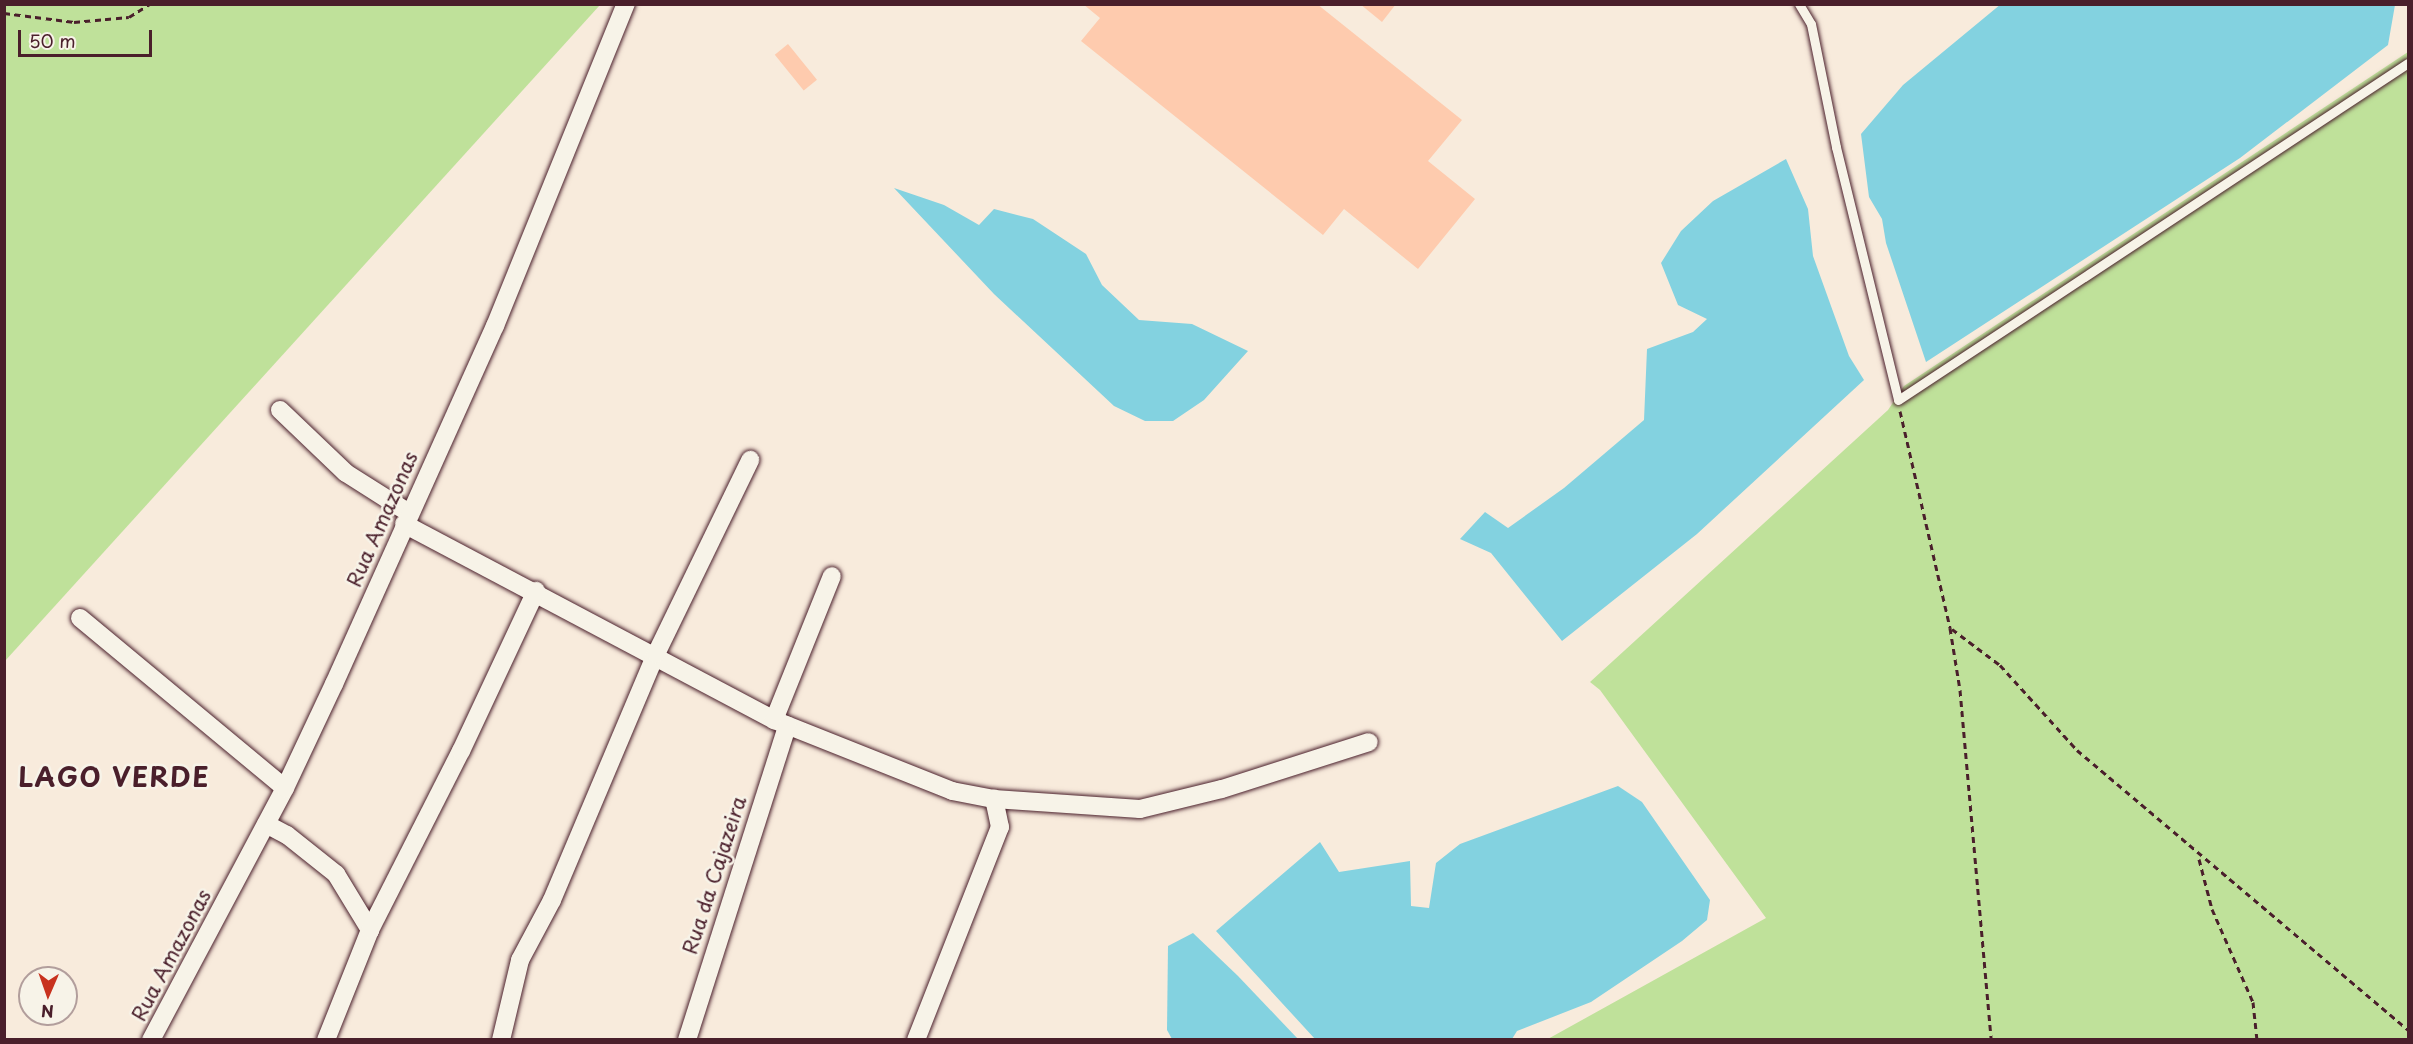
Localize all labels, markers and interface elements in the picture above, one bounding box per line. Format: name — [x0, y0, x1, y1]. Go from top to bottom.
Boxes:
scale bar — [21, 18, 154, 56]
text: 50 m — [29, 27, 76, 54]
street label: Rua Amazonas — [341, 447, 423, 591]
district label: LAGO VERDE — [19, 761, 209, 793]
street label: Rua da Cajazeira — [677, 792, 751, 958]
street label: Rua Amazonas — [126, 885, 216, 1025]
north arrow — [18, 966, 78, 1026]
text: N — [41, 1000, 54, 1024]

